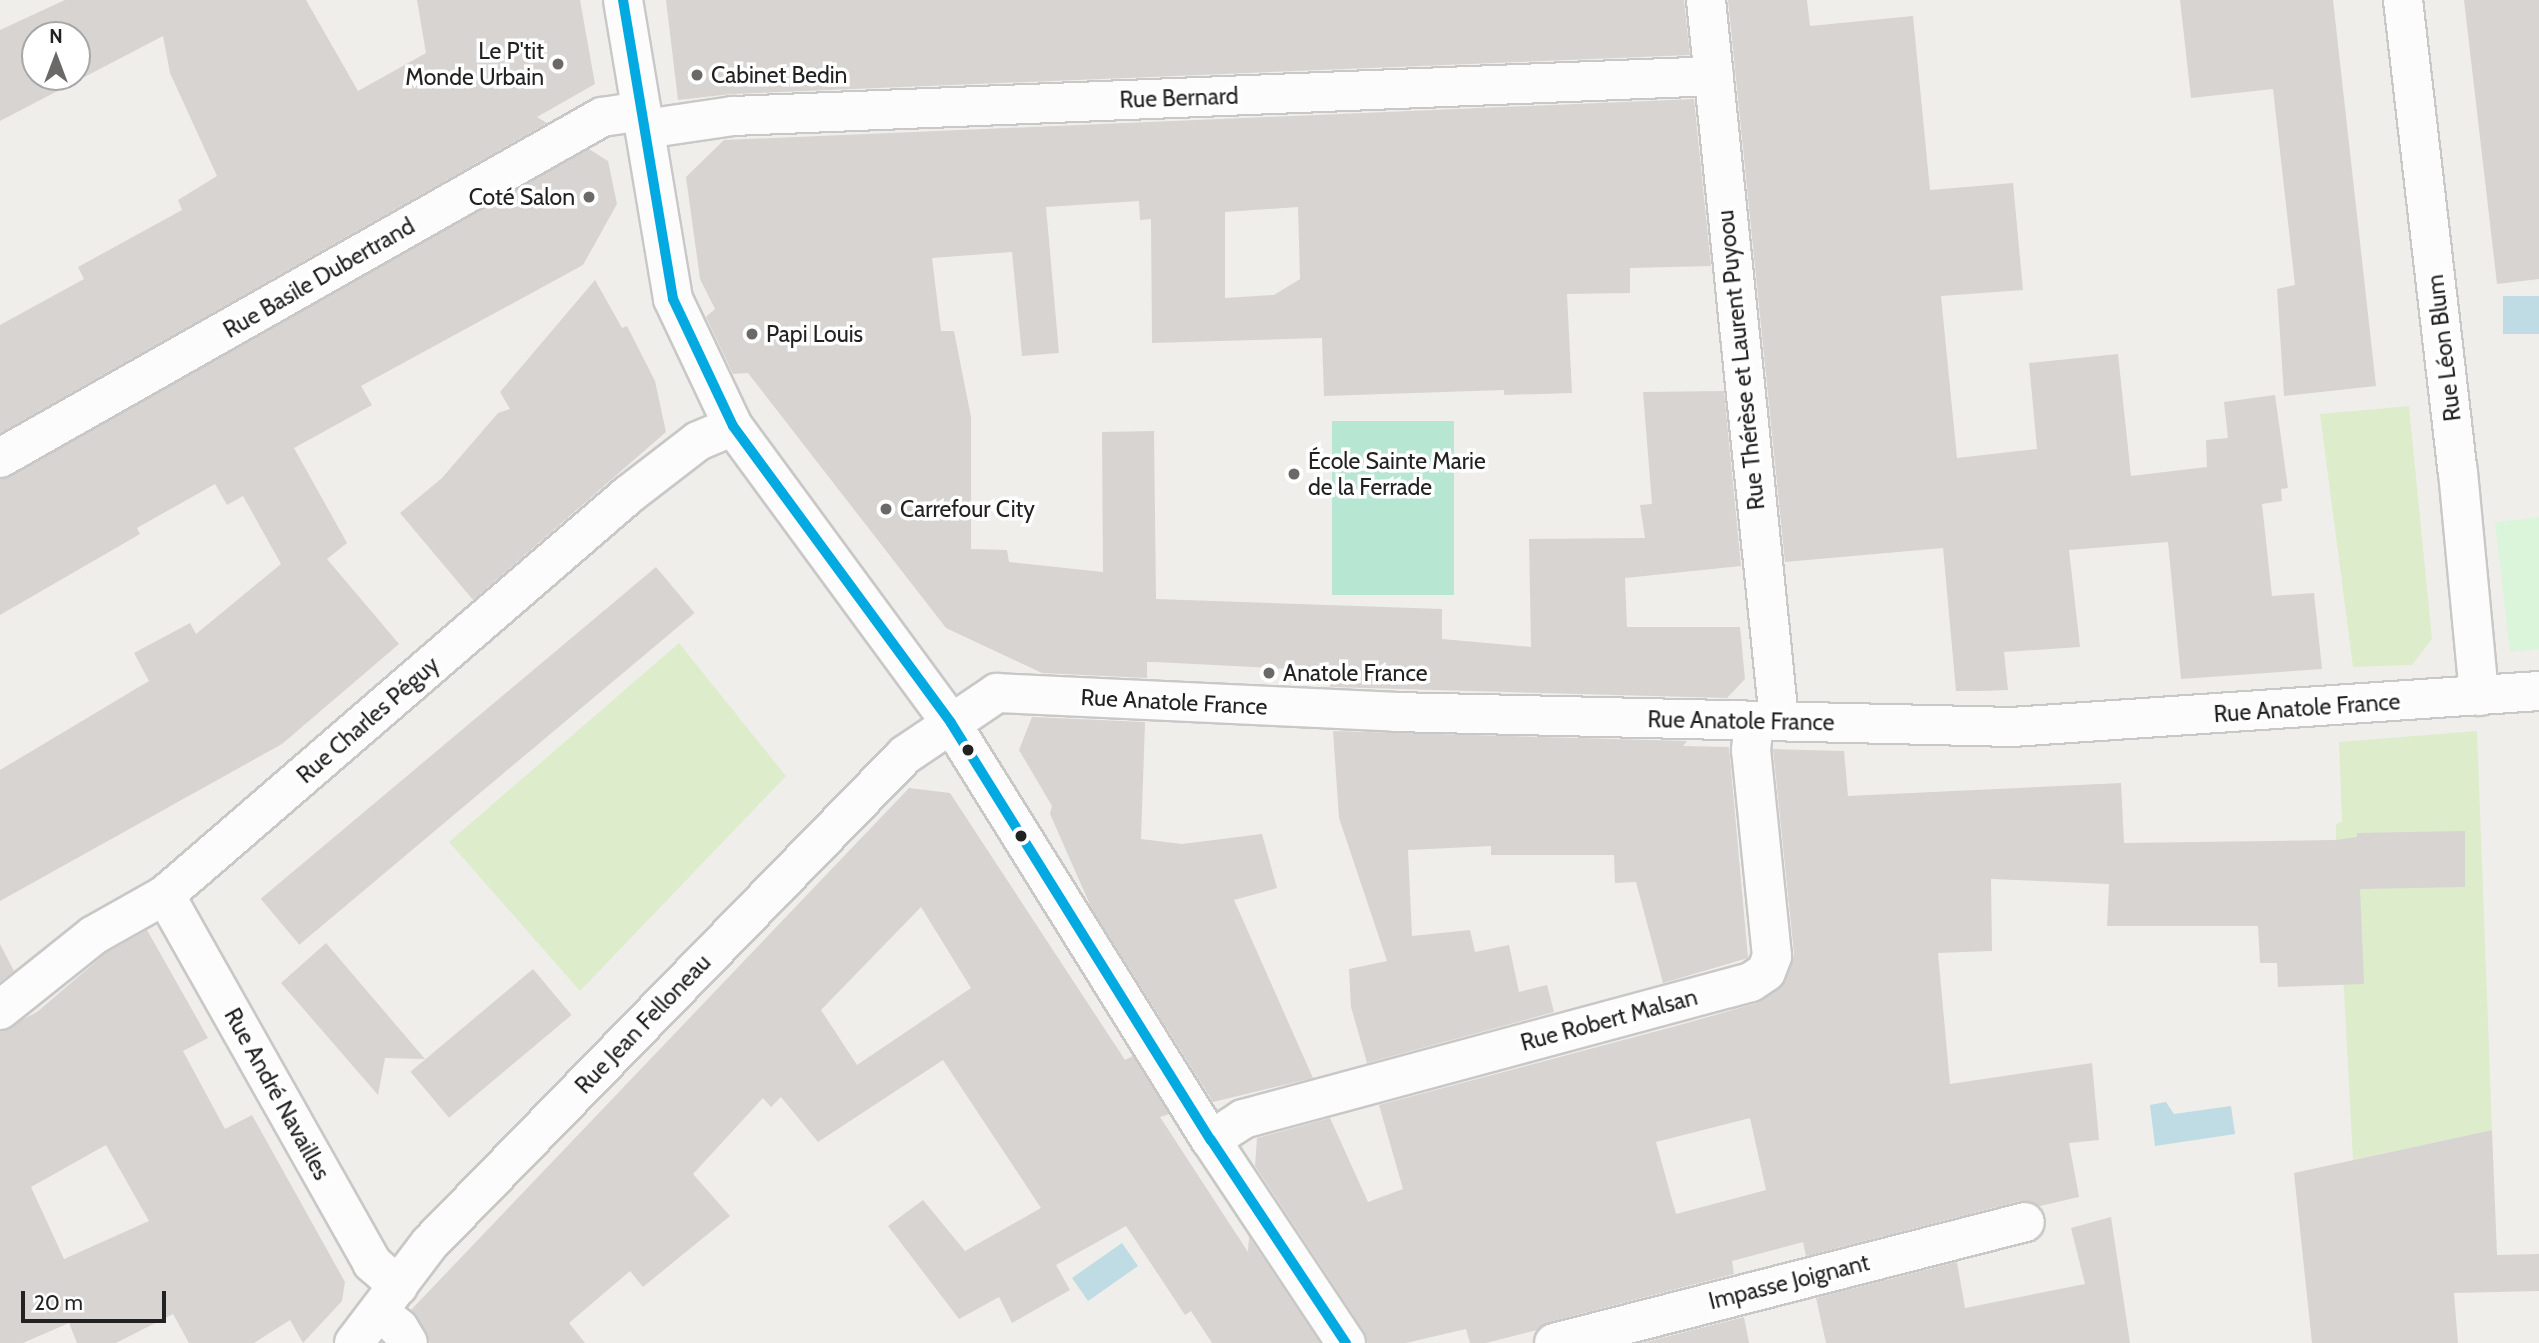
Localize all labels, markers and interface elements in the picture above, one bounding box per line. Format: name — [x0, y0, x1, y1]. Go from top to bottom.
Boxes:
north arrow — [21, 21, 91, 91]
text: N — [49, 25, 63, 48]
place label: Le P'tit Monde Urbain — [405, 37, 544, 91]
marker: Le P'tit Monde Urbain — [550, 56, 566, 72]
place label: Cabinet Bedin — [711, 61, 847, 89]
marker: Cabinet Bedin — [689, 67, 705, 83]
street label: Rue Bernard — [1119, 82, 1239, 114]
place label: Coté Salon — [469, 183, 575, 211]
marker: Coté Salon — [581, 189, 597, 205]
street label: Rue Thérèse et Laurent Puyoou — [1712, 209, 1770, 511]
street label: Rue Basile Dubertrand — [219, 212, 419, 344]
street label: Rue Léon Blum — [2421, 273, 2467, 423]
place label: Papi Louis — [766, 320, 863, 348]
marker: Papi Louis — [744, 326, 760, 342]
place label: École Sainte Marie de la Ferrade — [1308, 447, 1486, 501]
marker: École Sainte Marie de la Ferrade — [1286, 466, 1302, 482]
place label: Carrefour City — [900, 495, 1035, 523]
marker: Carrefour City — [878, 501, 894, 517]
street label: Rue Charles Péguy — [291, 651, 445, 789]
place label: Anatole France — [1283, 659, 1427, 687]
marker: Anatole France — [1261, 665, 1277, 681]
street label: Rue Anatole France — [1080, 683, 1268, 721]
street label: Rue Anatole France — [2213, 688, 2401, 728]
street label: Rue Anatole France — [1647, 706, 1835, 736]
unlabelled marker — [961, 743, 975, 757]
unlabelled marker — [1014, 829, 1028, 843]
street label: Rue Jean Felloneau — [570, 949, 716, 1099]
street label: Rue Robert Malsan — [1518, 983, 1700, 1057]
street label: Rue André Navailles — [218, 1003, 336, 1185]
street label: Impasse Joignant — [1706, 1249, 1872, 1315]
scale bar — [24, 1276, 170, 1320]
text: 20 m — [34, 1290, 83, 1315]

